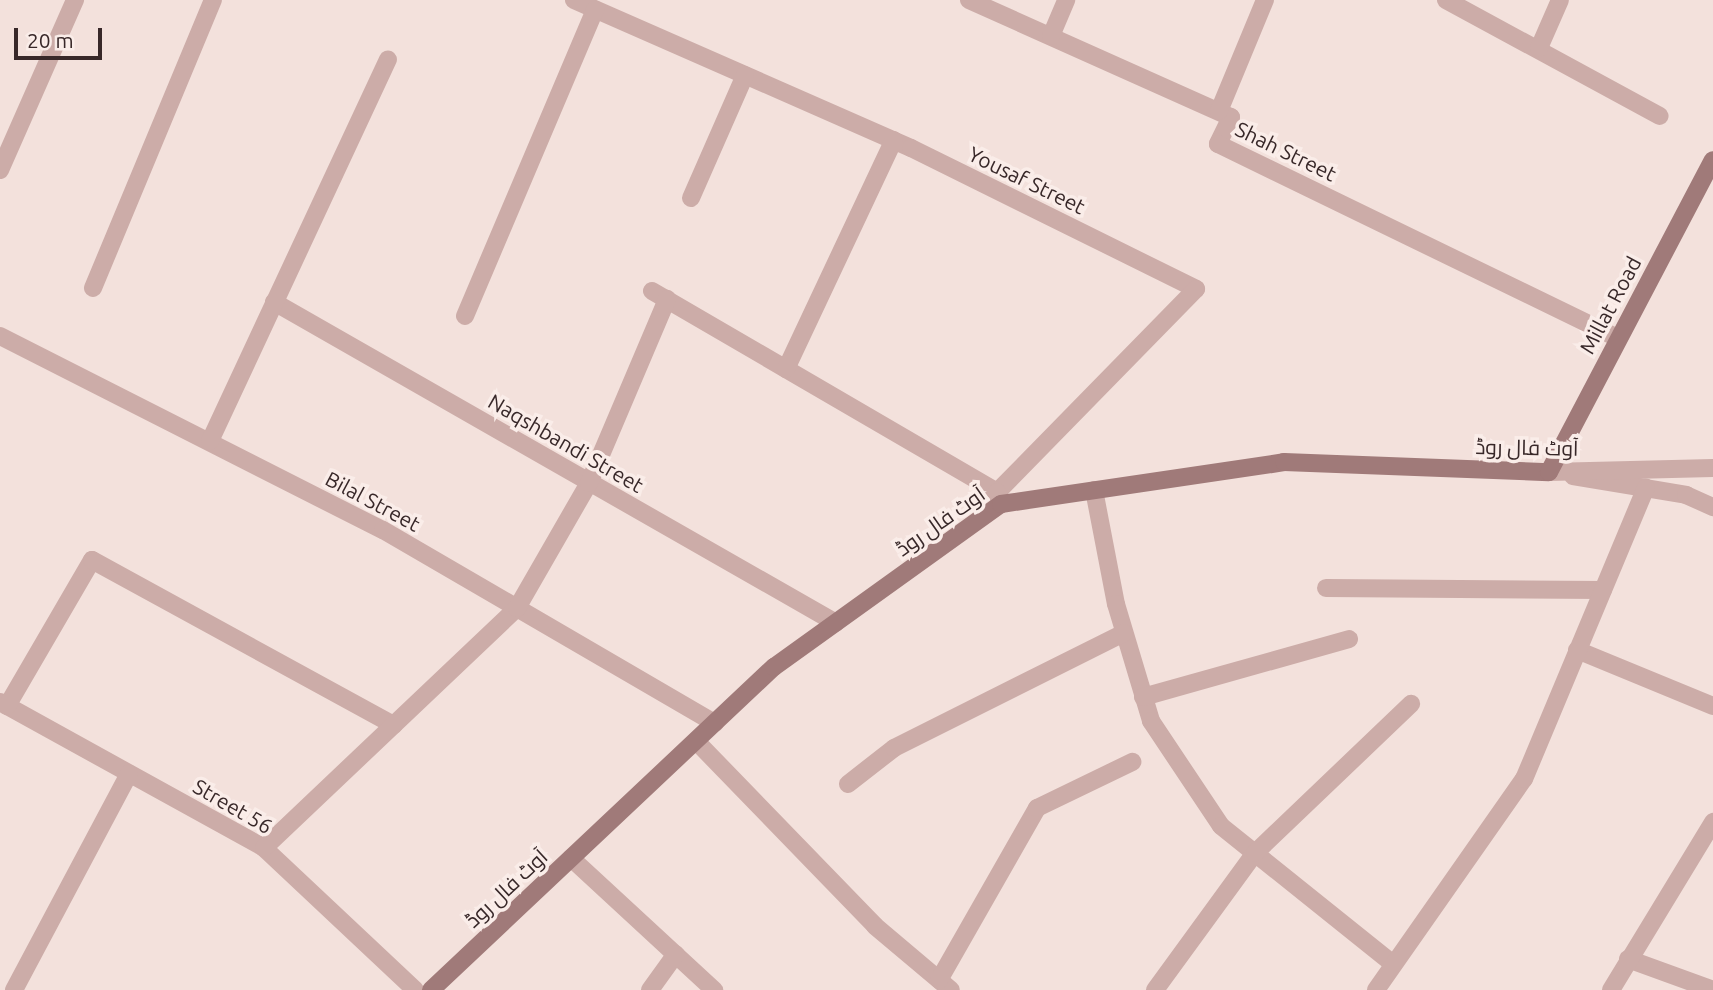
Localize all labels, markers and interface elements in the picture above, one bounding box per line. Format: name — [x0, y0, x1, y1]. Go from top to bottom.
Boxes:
scale bar — [18, 14, 105, 58]
text: 20 m — [27, 28, 74, 52]
street label: Shah Street — [1231, 116, 1341, 186]
street label: Yousaf Street — [964, 141, 1090, 219]
street label: Millat Road — [1574, 252, 1646, 358]
street label: Naqshbandi Street — [484, 388, 648, 498]
street label: آوٹ فال روڈ — [1475, 434, 1579, 460]
street label: Bilal Street — [321, 466, 425, 536]
street label: آوٹ فال روڈ — [890, 481, 990, 561]
street label: Street 56 — [189, 773, 277, 839]
street label: آوٹ فال روڈ — [460, 844, 552, 932]

